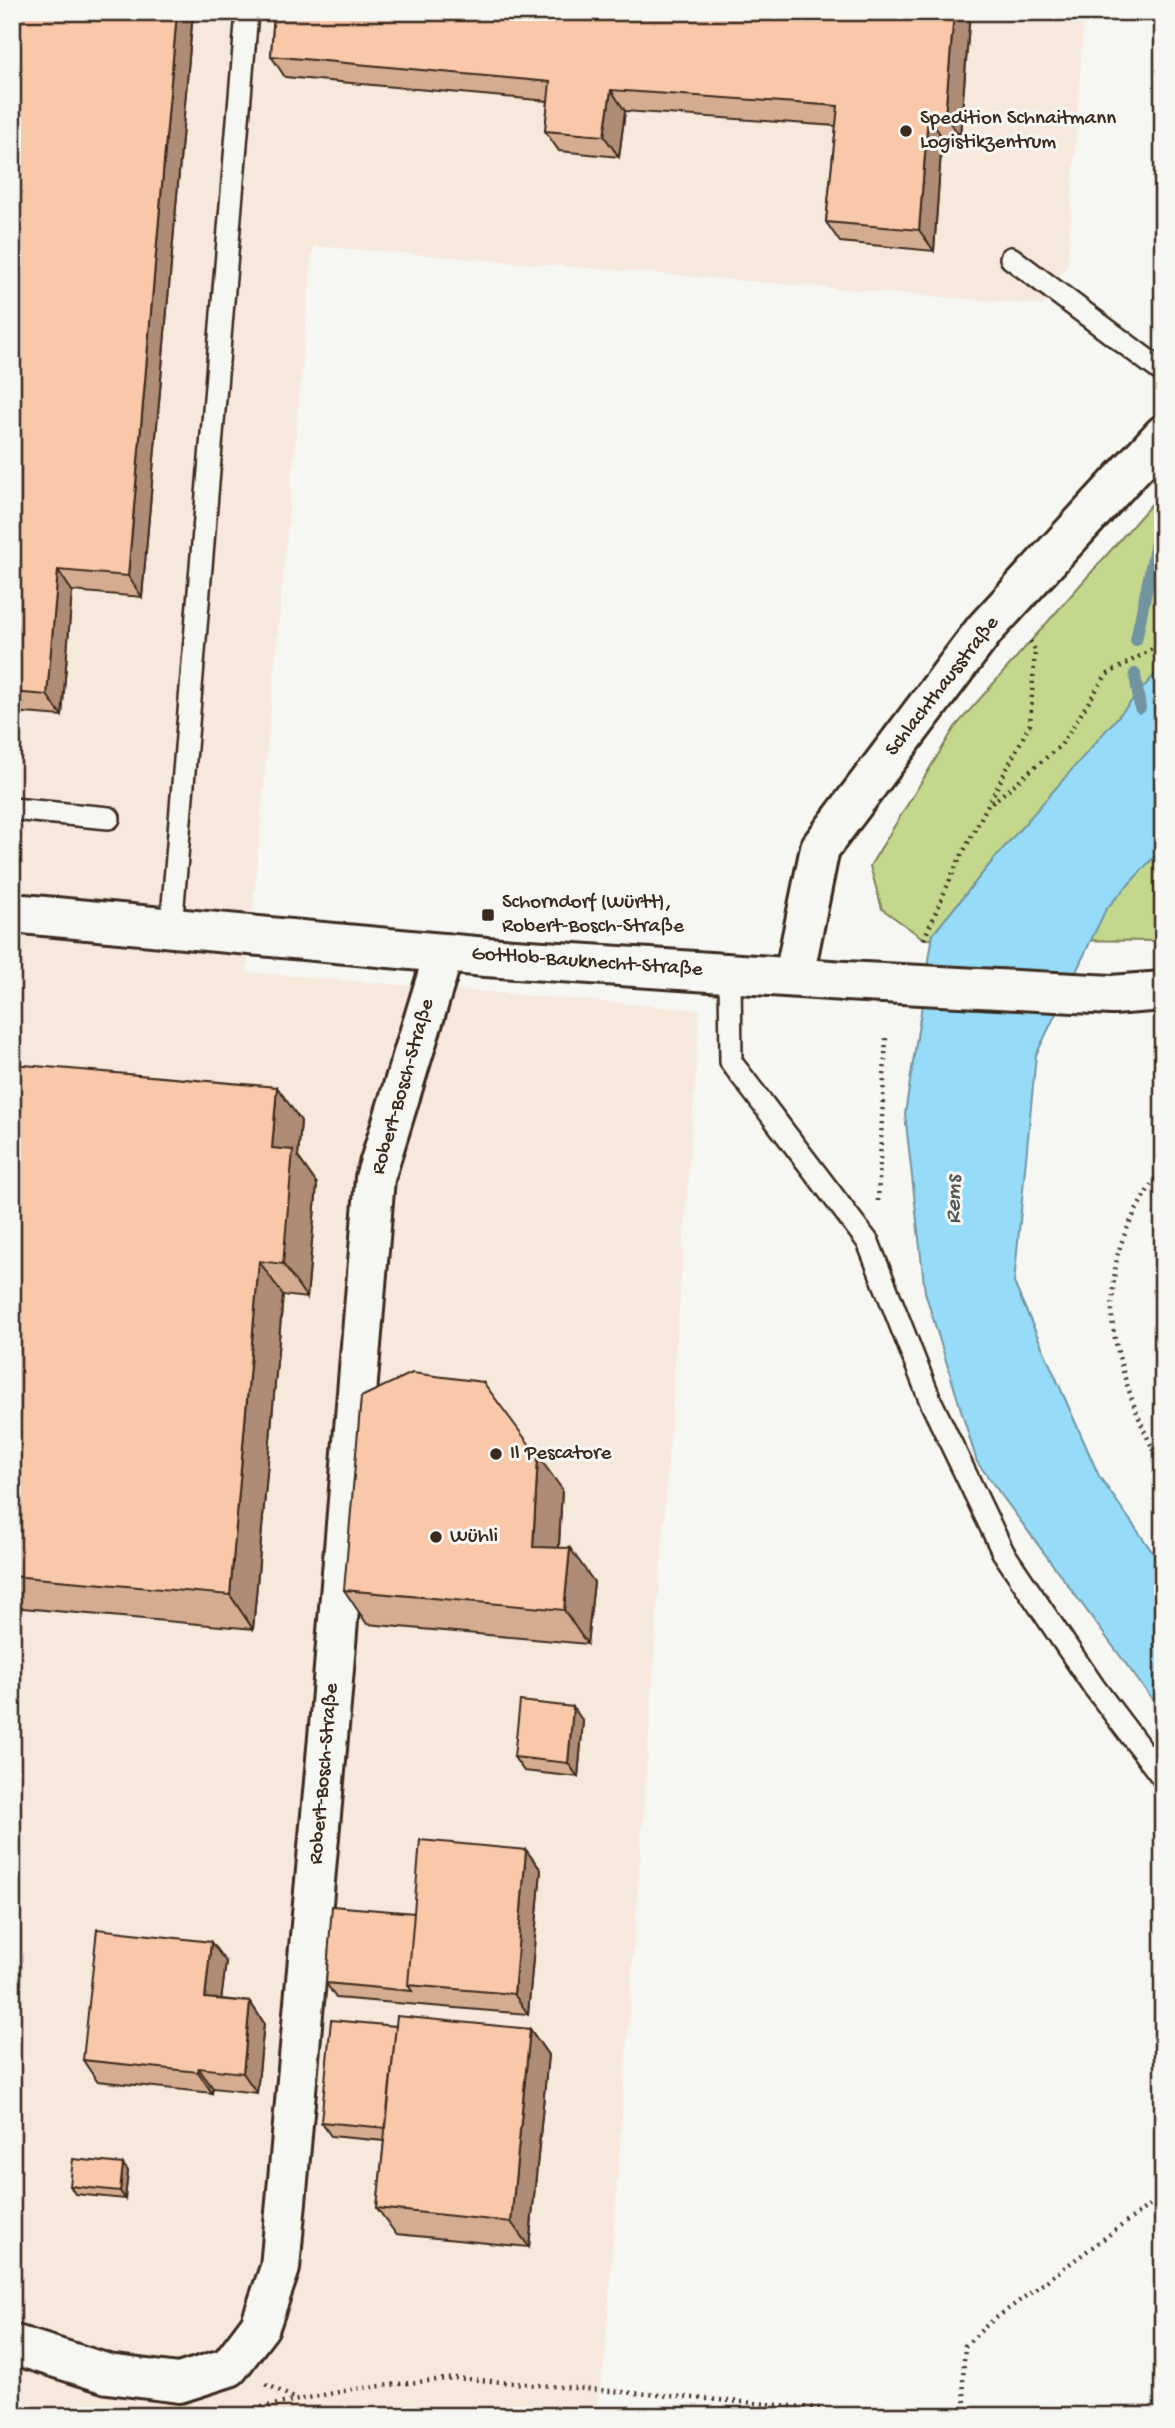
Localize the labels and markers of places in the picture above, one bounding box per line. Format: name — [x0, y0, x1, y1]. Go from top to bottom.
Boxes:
place label: Spedition Schnaitmann Logistikzentrum — [920, 107, 1116, 156]
marker: Spedition Schnaitmann Logistikzentrum — [898, 123, 914, 139]
place label: Schorndorf (Württ), Robert-Bosch-Straße — [502, 891, 685, 940]
marker: Schorndorf (Württ), Robert-Bosch-Straße — [480, 907, 496, 923]
place label: Il Pescatore — [510, 1442, 613, 1467]
marker: Il Pescatore — [488, 1446, 504, 1462]
place label: Wühli — [450, 1525, 498, 1550]
marker: Wühli — [428, 1529, 444, 1545]

